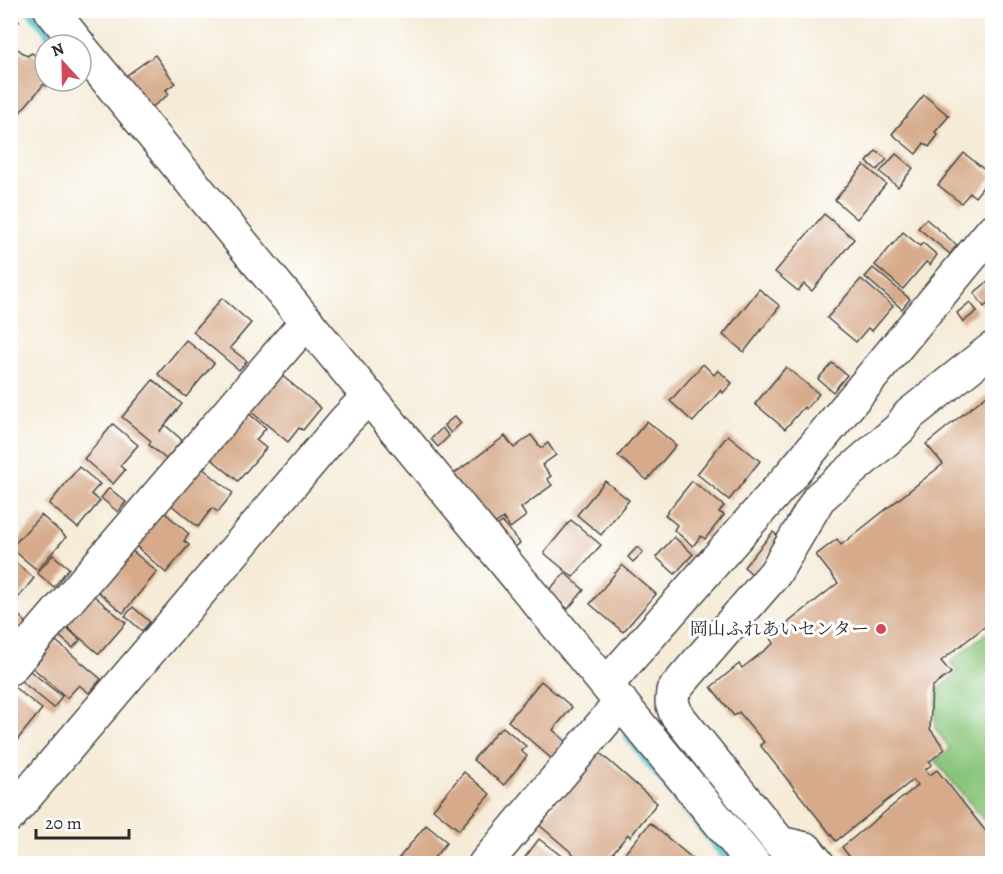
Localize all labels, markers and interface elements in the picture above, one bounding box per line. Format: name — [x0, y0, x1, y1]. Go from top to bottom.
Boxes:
north arrow — [33, 33, 93, 93]
text: N — [48, 38, 68, 62]
place label: 岡山ふれあいセンター — [690, 617, 869, 641]
marker: 岡山ふれあいセンター — [874, 622, 888, 636]
scale bar — [36, 802, 129, 840]
text: 20 m — [45, 811, 82, 835]

